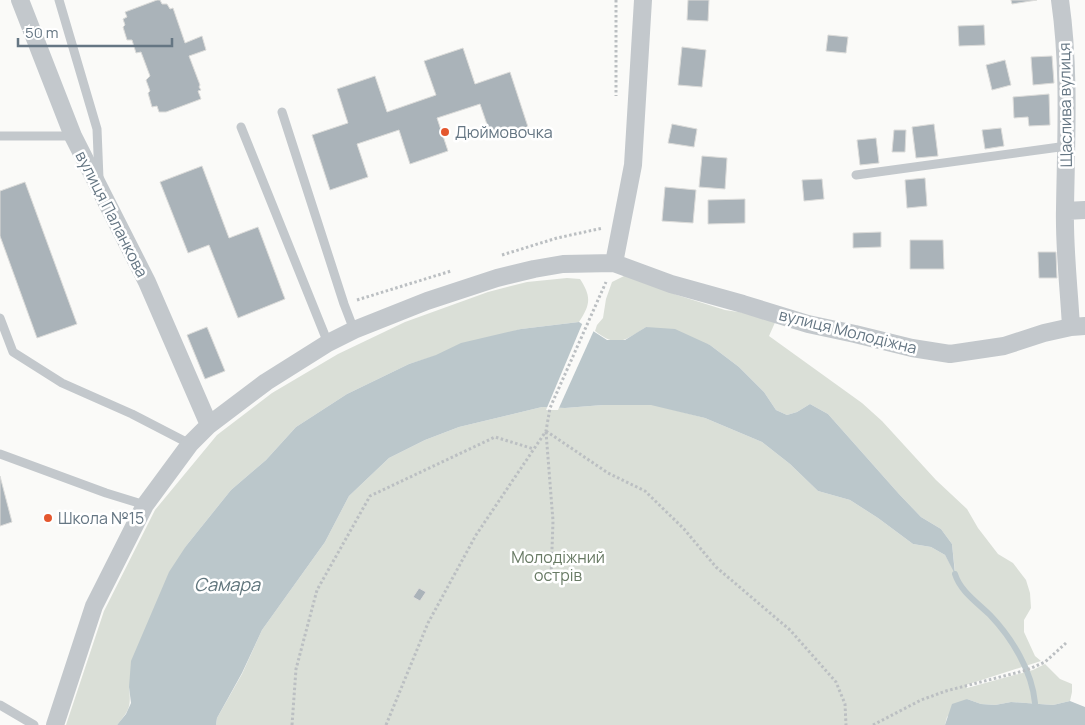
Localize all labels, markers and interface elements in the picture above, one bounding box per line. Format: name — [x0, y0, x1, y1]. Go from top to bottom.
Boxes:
scale bar — [18, 15, 171, 47]
text: 50 m — [25, 22, 59, 43]
street label: Щаслива вулиця — [1053, 42, 1077, 168]
place label: Дюймовочка — [455, 121, 553, 143]
marker: Дюймовочка — [439, 126, 451, 138]
street label: вулиця Паланкова — [71, 147, 153, 281]
street label: вулиця Молодіжна — [777, 303, 919, 359]
place label: Школа №15 — [58, 507, 144, 529]
marker: Школа №15 — [42, 512, 54, 524]
park label: Молодіжний острів — [511, 546, 605, 586]
water label: Самара — [194, 572, 261, 596]

